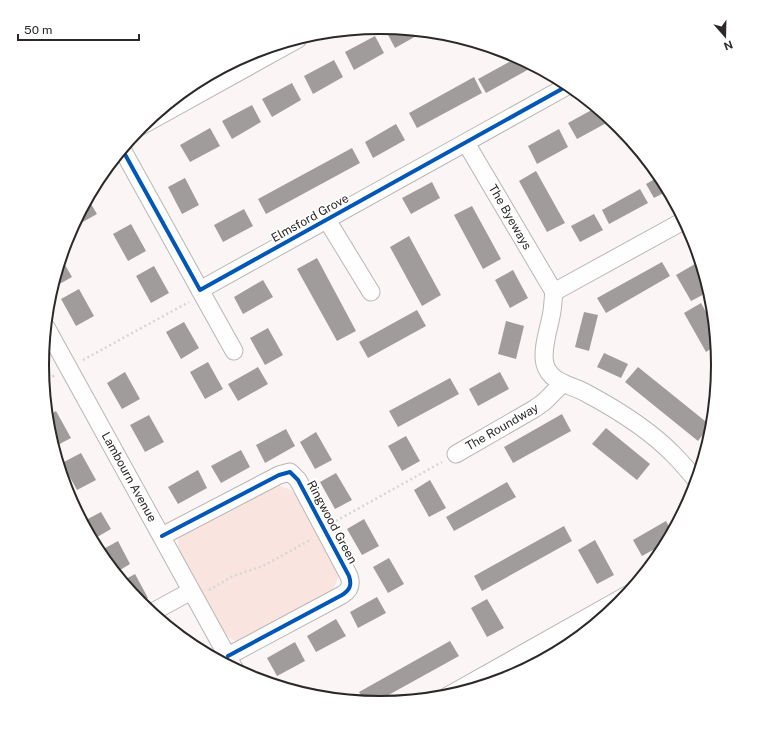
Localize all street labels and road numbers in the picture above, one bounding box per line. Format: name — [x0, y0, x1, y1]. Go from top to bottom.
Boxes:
street label: The Byeways — [486, 182, 534, 252]
street label: Elmsford Grove — [269, 191, 351, 245]
street label: The Roundway — [463, 400, 541, 453]
street label: Lambourn Avenue — [99, 430, 160, 525]
street label: Ringwood Green — [304, 478, 360, 566]

